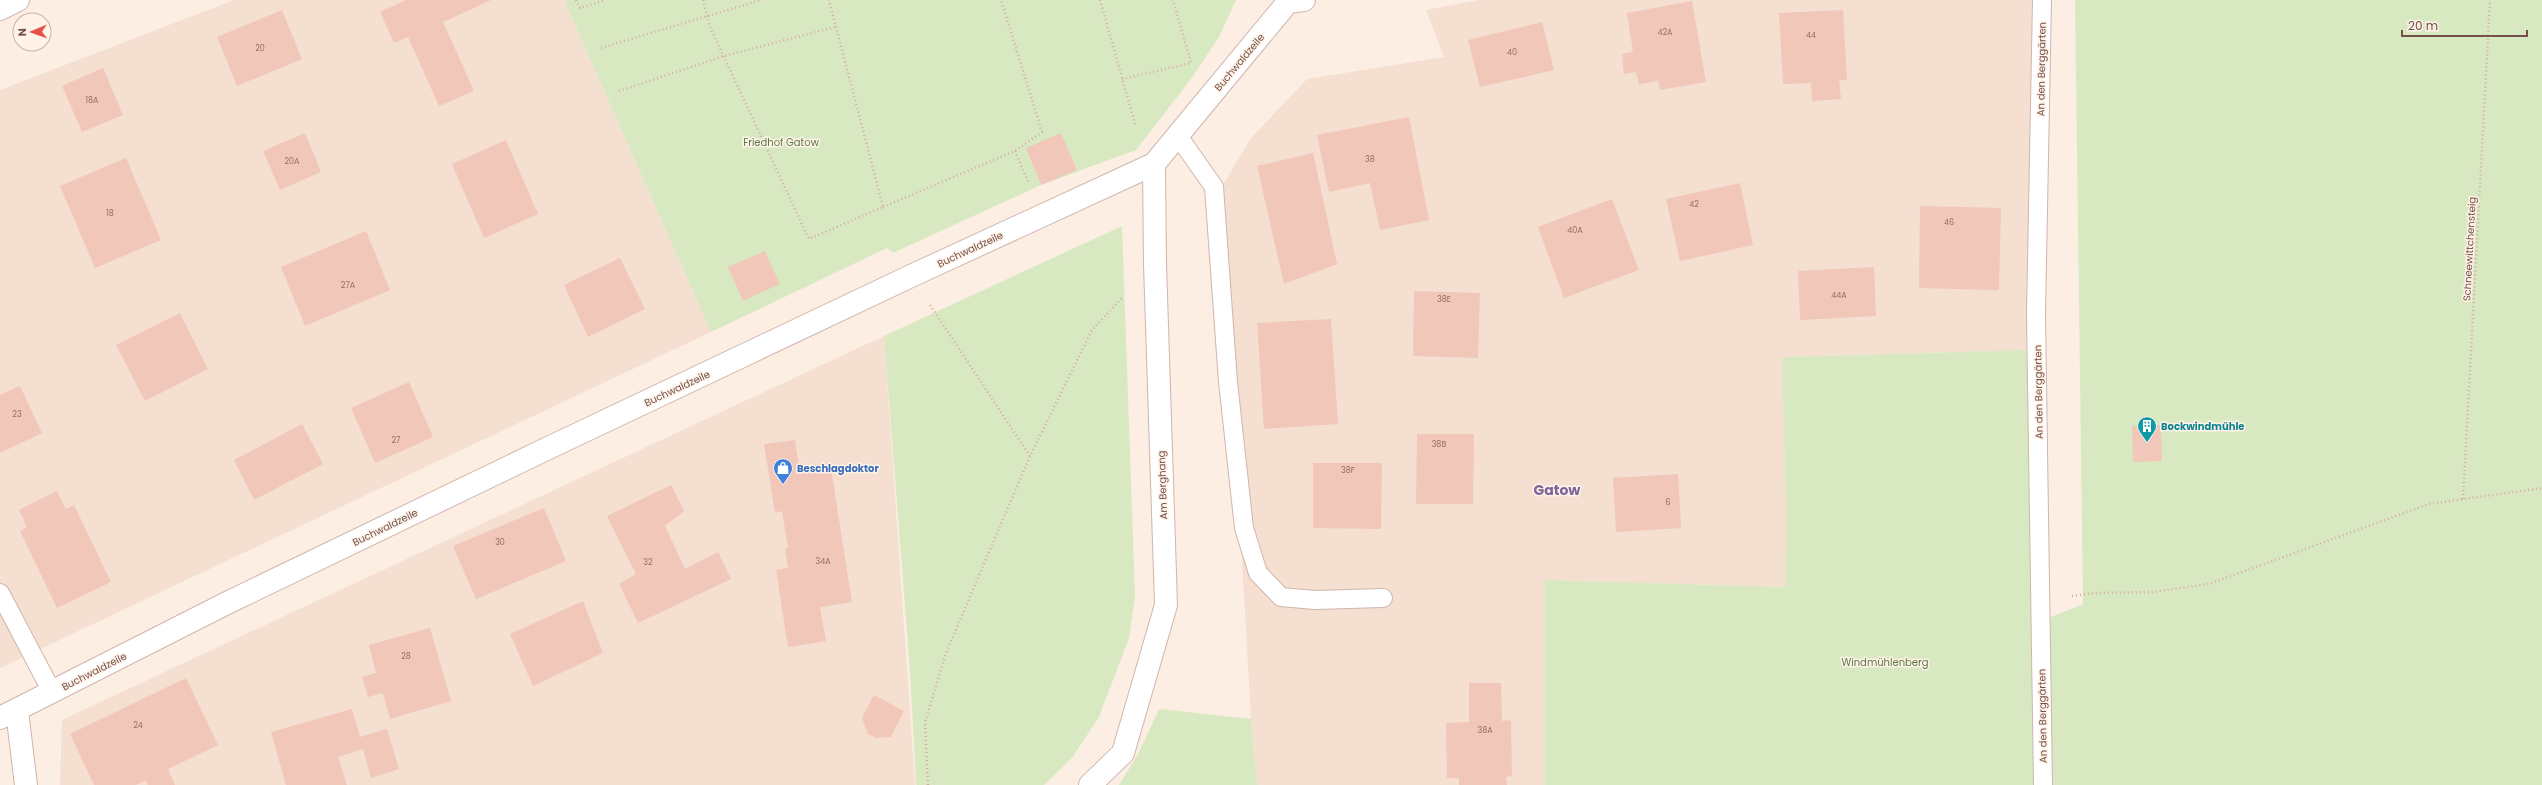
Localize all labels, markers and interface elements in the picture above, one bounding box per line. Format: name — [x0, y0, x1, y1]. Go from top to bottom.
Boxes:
north arrow — [12, 12, 52, 52]
scale bar — [2402, 12, 2527, 38]
text: 20 m — [2408, 17, 2438, 34]
street label: An den Berggärten — [2033, 22, 2050, 116]
house number: 42A — [1657, 27, 1673, 38]
text: N — [14, 28, 30, 37]
street label: Buchwaldzeile — [1211, 30, 1268, 94]
house number: 44 — [1806, 30, 1816, 41]
house number: 20 — [255, 43, 265, 54]
house number: 40 — [1507, 47, 1517, 58]
house number: 18A — [86, 95, 99, 106]
park label: Friedhof Gatow — [743, 135, 820, 150]
house number: 38 — [1365, 154, 1375, 165]
house number: 20A — [284, 156, 300, 167]
street label: Schneewittchensteig — [2459, 196, 2480, 302]
house number: 42 — [1689, 199, 1699, 210]
house number: 18 — [106, 208, 114, 219]
house number: 46 — [1944, 217, 1954, 228]
house number: 40A — [1567, 225, 1583, 236]
street label: Buchwaldzeile — [935, 228, 1006, 271]
house number: 27A — [341, 280, 356, 291]
house number: 44A — [1831, 290, 1847, 301]
house number: 38E — [1437, 294, 1451, 305]
street label: An den Berggärten — [2030, 345, 2047, 439]
street label: Buchwaldzeile — [642, 367, 713, 410]
house number: 23 — [12, 409, 22, 420]
building icon: Bockwindmühle — [2136, 415, 2158, 443]
place label: Bockwindmühle — [2161, 419, 2245, 434]
house number: 27 — [392, 435, 401, 446]
house number: 38B — [1432, 439, 1446, 450]
street label: Am Berghang — [1154, 450, 1171, 520]
shop icon: Beschlagdoktor — [772, 457, 794, 485]
place label: Beschlagdoktor — [797, 461, 879, 476]
house number: 38F — [1341, 465, 1355, 476]
district label: Gatow — [1534, 480, 1581, 500]
house number: 6 — [1665, 497, 1671, 508]
street label: Buchwaldzeile — [350, 505, 420, 550]
house number: 30 — [495, 537, 505, 548]
house number: 34A — [815, 556, 831, 567]
house number: 32 — [643, 557, 653, 568]
street label: Buchwaldzeile — [59, 649, 129, 694]
house number: 28 — [401, 651, 411, 662]
park label: Windmühlenberg — [1842, 655, 1929, 670]
street label: An den Berggärten — [2034, 669, 2051, 763]
house number: 24 — [133, 720, 143, 731]
house number: 38A — [1477, 725, 1493, 736]

